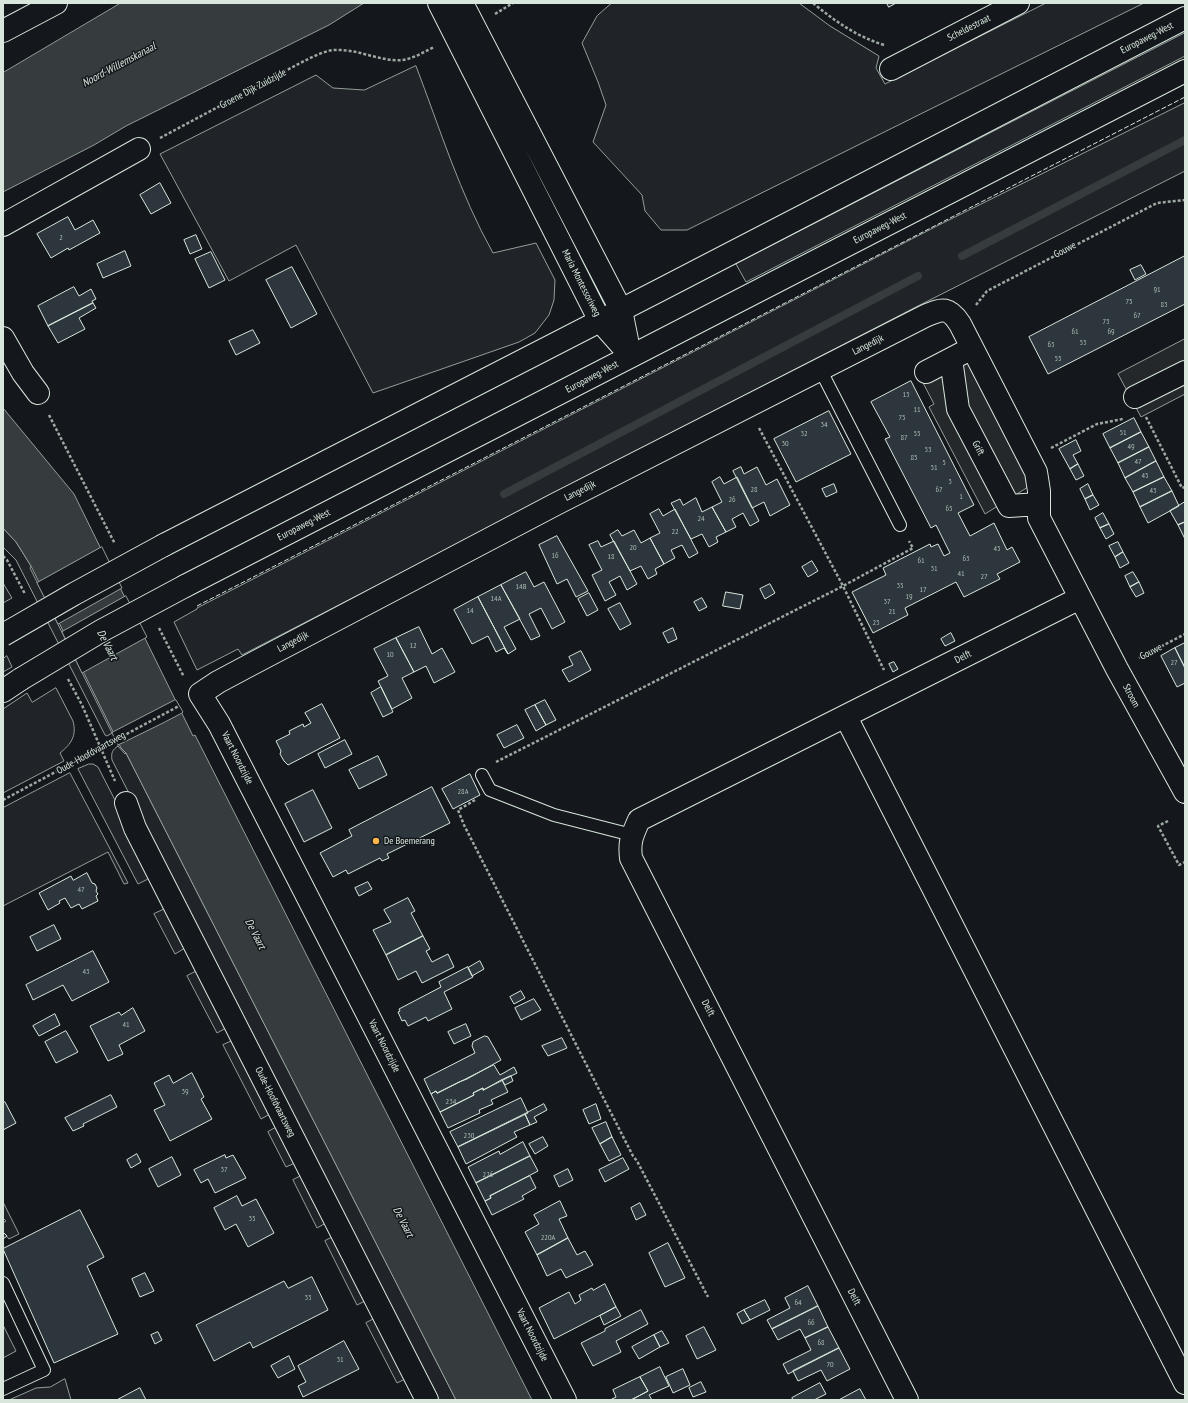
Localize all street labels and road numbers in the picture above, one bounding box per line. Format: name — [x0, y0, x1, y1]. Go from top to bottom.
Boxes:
street label: Scheldestraat — [945, 12, 993, 44]
street label: Europaweg-West — [1119, 20, 1175, 56]
street label: Groene Dijk Zuidzijde — [218, 66, 288, 112]
street label: Europaweg-West — [852, 210, 908, 246]
street label: Gouwe — [1052, 239, 1078, 261]
street label: Maria Montessoriweg — [559, 248, 603, 318]
street label: Langedijk — [850, 332, 886, 358]
street label: Europaweg-West — [564, 358, 620, 396]
street label: Grift — [969, 439, 987, 457]
street label: Langedijk — [562, 478, 598, 504]
street label: Europaweg-West — [276, 507, 332, 543]
street label: Langedijk — [275, 629, 311, 655]
street label: Gouwe — [1138, 641, 1164, 663]
street label: Delft — [953, 648, 973, 666]
street label: Stroom — [1120, 682, 1142, 710]
street label: Oude-Hoofdvaartsweg — [54, 729, 128, 777]
street label: Vaart Noordzijde — [219, 730, 255, 786]
street label: Delft — [699, 998, 717, 1018]
street label: Vaart Noordzijde — [366, 1018, 402, 1074]
street label: Oude-Hoofdvaartsweg — [252, 1065, 298, 1139]
street label: Delft — [845, 1287, 863, 1307]
street label: Vaart Noordzijde — [514, 1307, 550, 1363]

